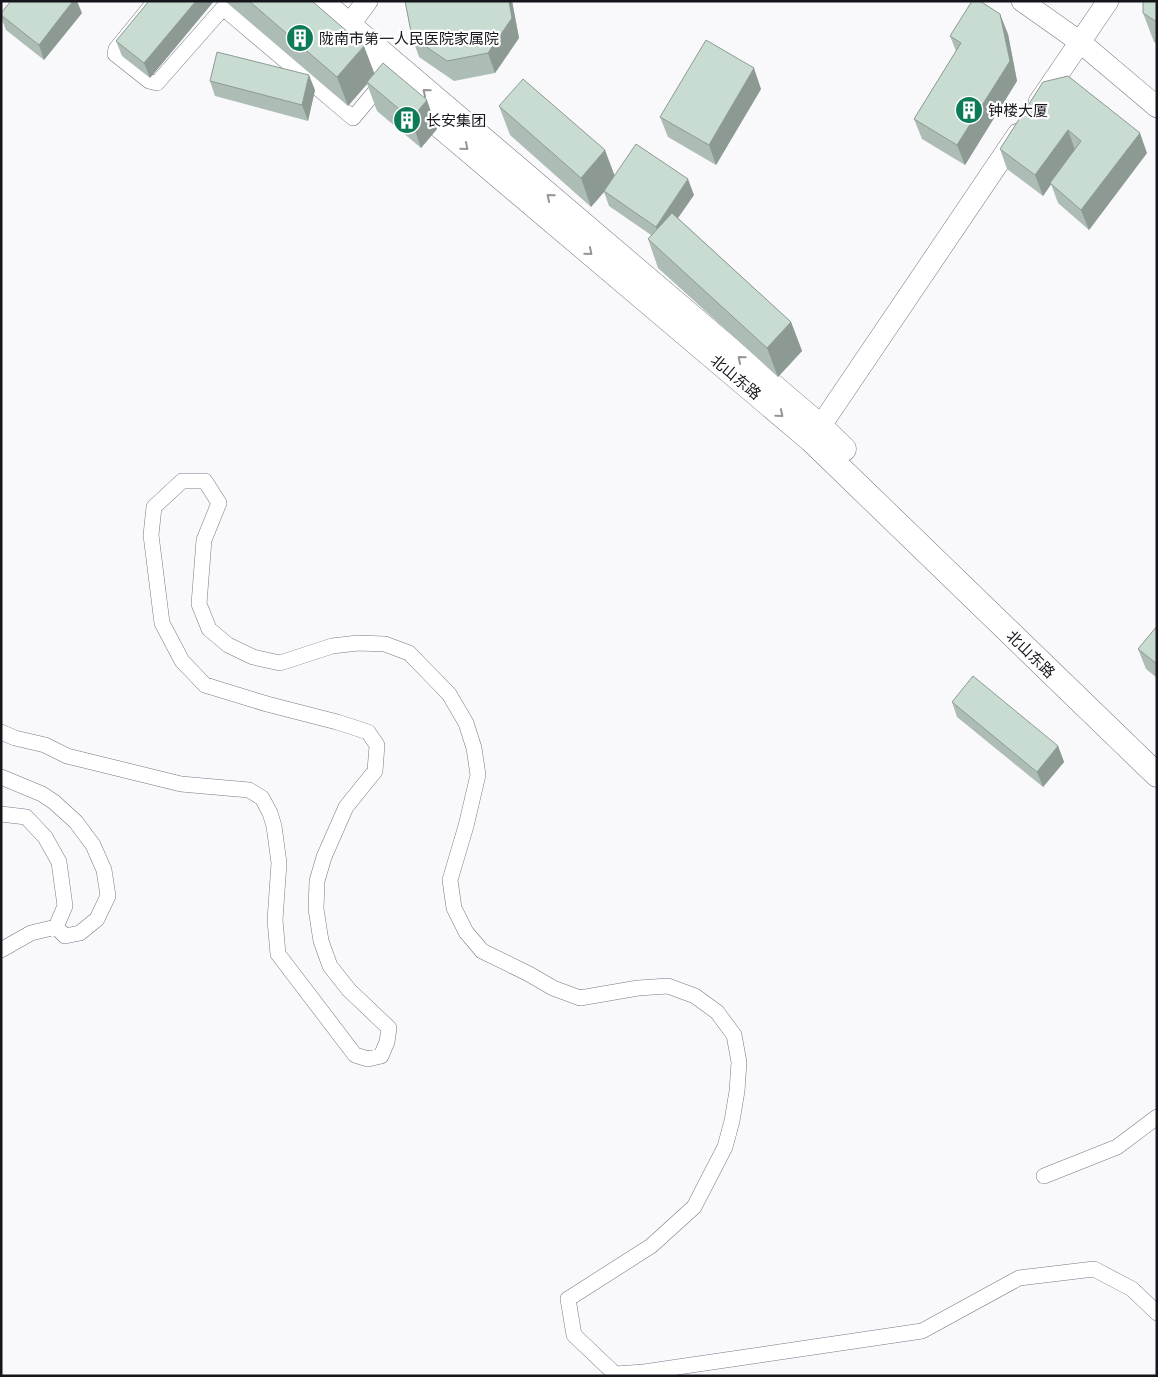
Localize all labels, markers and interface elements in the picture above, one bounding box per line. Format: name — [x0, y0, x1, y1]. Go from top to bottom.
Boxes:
building icon: 陇南市第一人民医院家属院 — [285, 23, 315, 53]
place label: 陇南市第一人民医院家属院 — [319, 29, 499, 48]
one-way arrow — [423, 89, 432, 98]
building icon: 钟楼大厦 — [954, 95, 984, 125]
place label: 钟楼大厦 — [988, 101, 1048, 120]
building icon: 长安集团 — [392, 105, 422, 135]
place label: 长安集团 — [426, 111, 486, 130]
one-way arrow — [459, 141, 468, 150]
one-way arrow — [547, 194, 556, 203]
one-way arrow — [583, 246, 592, 255]
street label: 北山东路 — [707, 350, 765, 404]
one-way arrow — [738, 356, 747, 364]
one-way arrow — [774, 408, 783, 416]
street label: 北山东路 — [1003, 626, 1059, 682]

